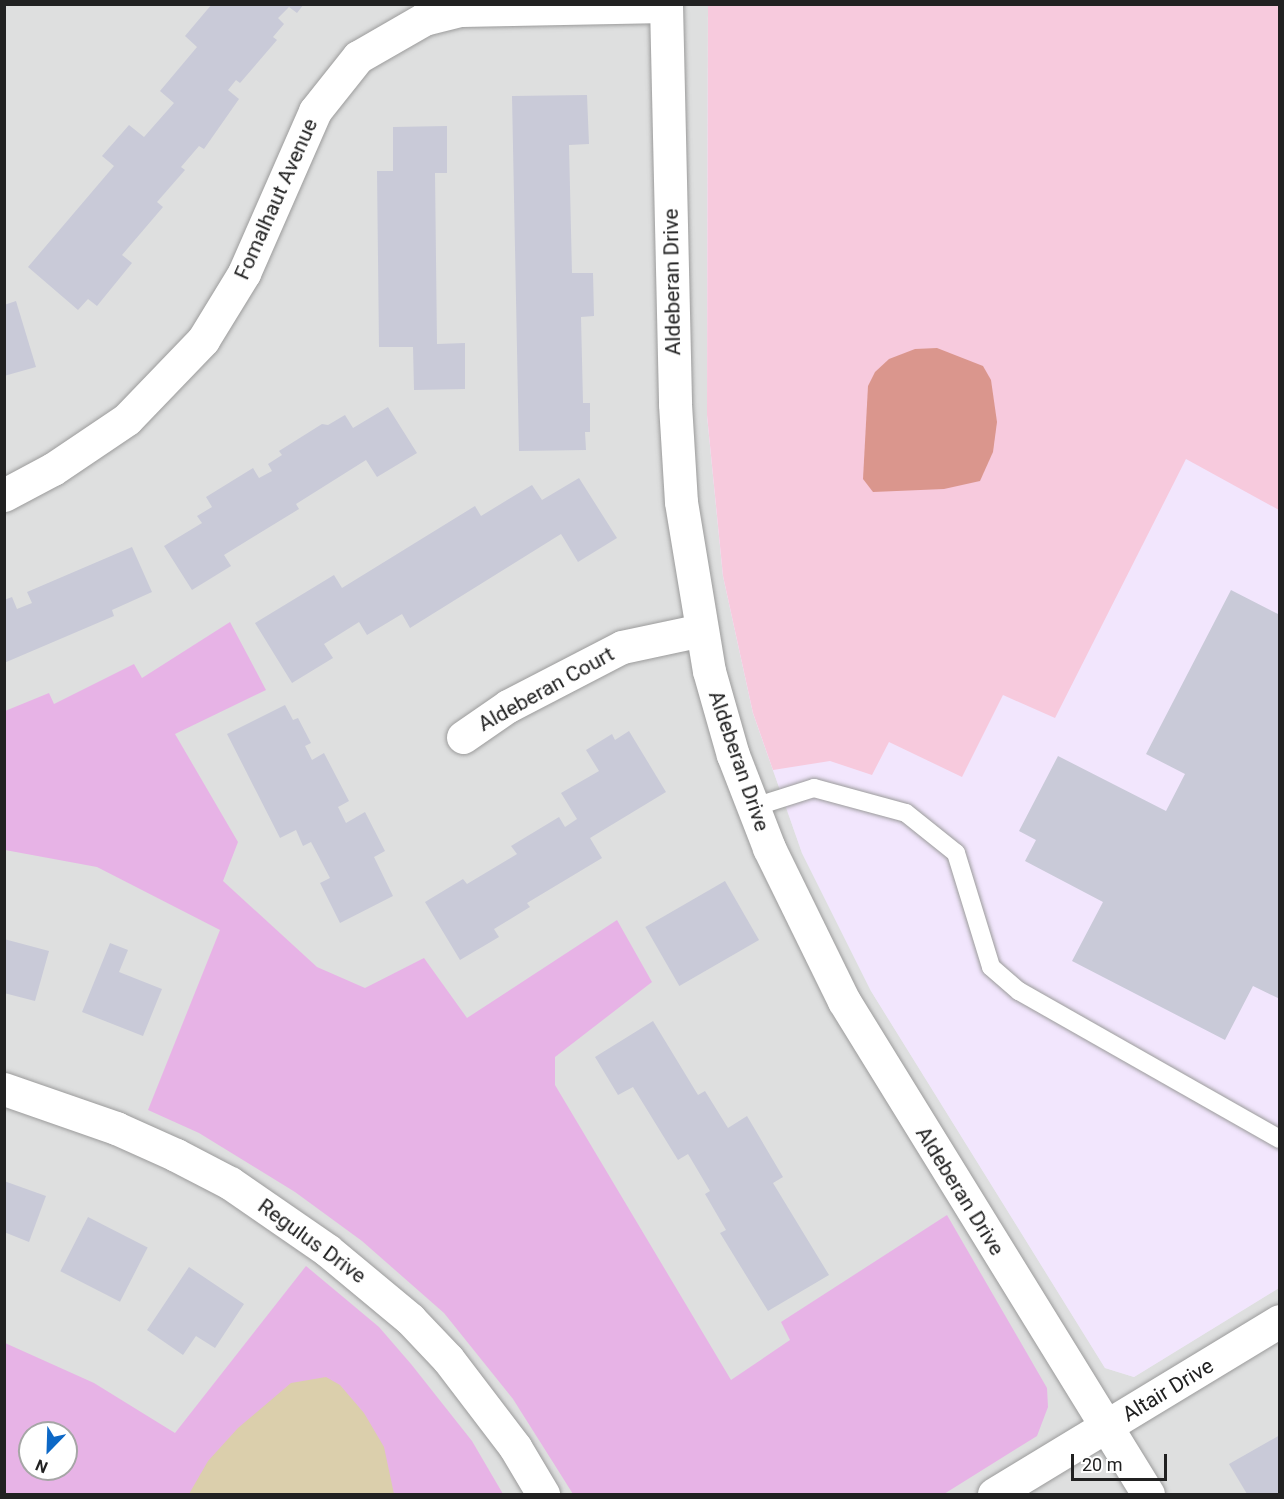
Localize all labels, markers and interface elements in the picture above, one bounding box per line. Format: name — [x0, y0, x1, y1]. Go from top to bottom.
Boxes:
street label: Fomalhaut Avenue — [229, 115, 323, 283]
street label: Aldeberan Drive — [658, 208, 686, 356]
street label: Aldeberan Court — [474, 641, 618, 737]
street label: Aldeberan Drive — [703, 687, 775, 835]
street label: Aldeberan Drive — [910, 1122, 1010, 1260]
street label: Regulus Drive — [253, 1193, 371, 1289]
street label: Altair Drive — [1118, 1353, 1218, 1427]
north arrow — [18, 1421, 78, 1481]
scale bar — [1074, 1442, 1170, 1480]
text: 20 m — [1082, 1454, 1122, 1475]
text: N — [33, 1455, 50, 1477]

